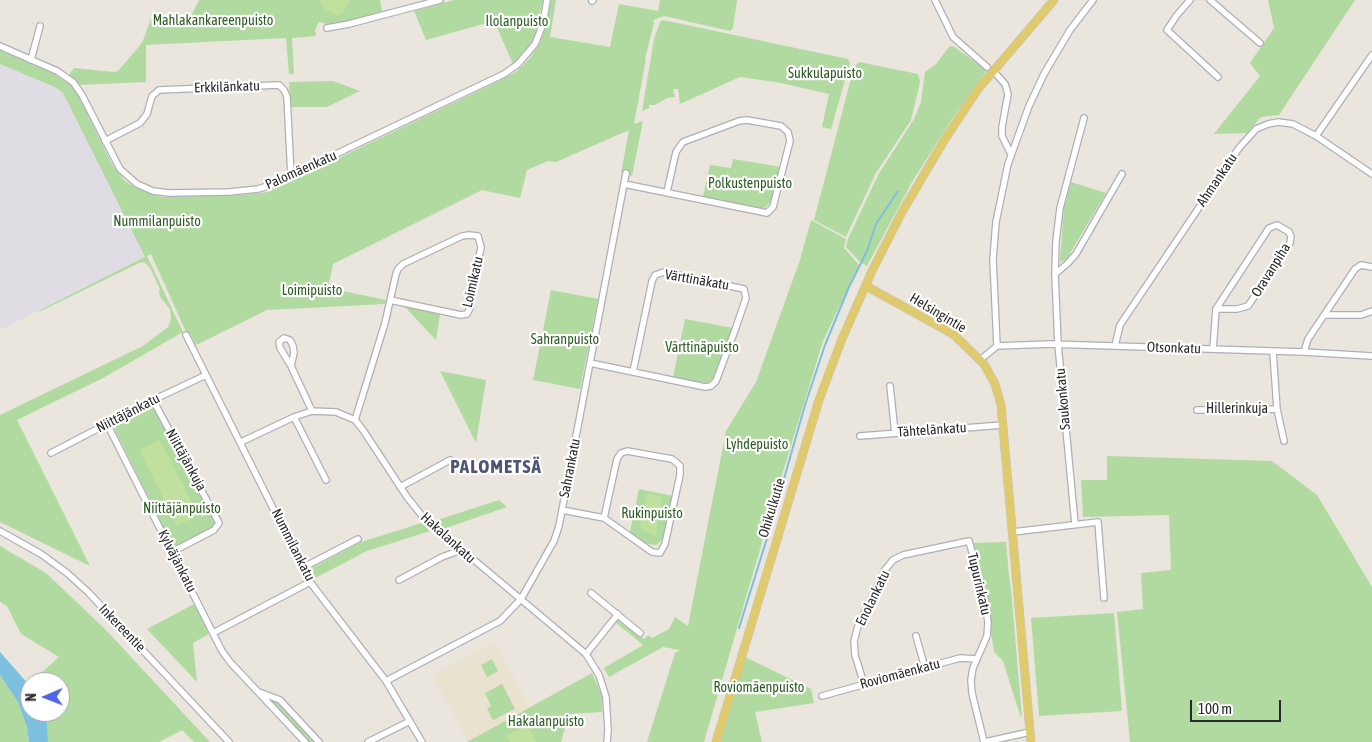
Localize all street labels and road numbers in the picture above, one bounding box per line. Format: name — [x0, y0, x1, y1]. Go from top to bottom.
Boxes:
street label: Erkkilänkatu — [194, 77, 260, 97]
street label: Palomäenkatu — [263, 147, 339, 193]
street label: Ahmankatu — [1193, 150, 1241, 210]
street label: Oravanpiha — [1248, 240, 1294, 300]
street label: Loimikatu — [459, 255, 487, 309]
street label: Värttinäkatu — [664, 266, 730, 294]
street label: Helsingintie — [907, 290, 969, 336]
street label: Otsonkatu — [1147, 339, 1201, 357]
street label: Saukonkatu — [1052, 367, 1074, 431]
street label: Niittäjänkatu — [93, 390, 163, 436]
street label: Hillerinkuja — [1206, 401, 1268, 417]
street label: Tähtelänkatu — [897, 419, 967, 441]
street label: Niittäjänkuja — [162, 426, 210, 494]
street label: Sahrankatu — [556, 437, 584, 499]
street label: Ohikulkutie — [755, 476, 789, 540]
street label: Nummilankatu — [268, 506, 318, 584]
street label: Hakalankatu — [417, 509, 479, 567]
street label: Kylväjänkatu — [154, 527, 200, 595]
street label: Tupurinkatu — [964, 551, 994, 617]
street label: Enolankatu — [852, 567, 894, 629]
street label: Inkereentie — [95, 601, 149, 655]
street label: Roviomäenkatu — [858, 655, 942, 693]

